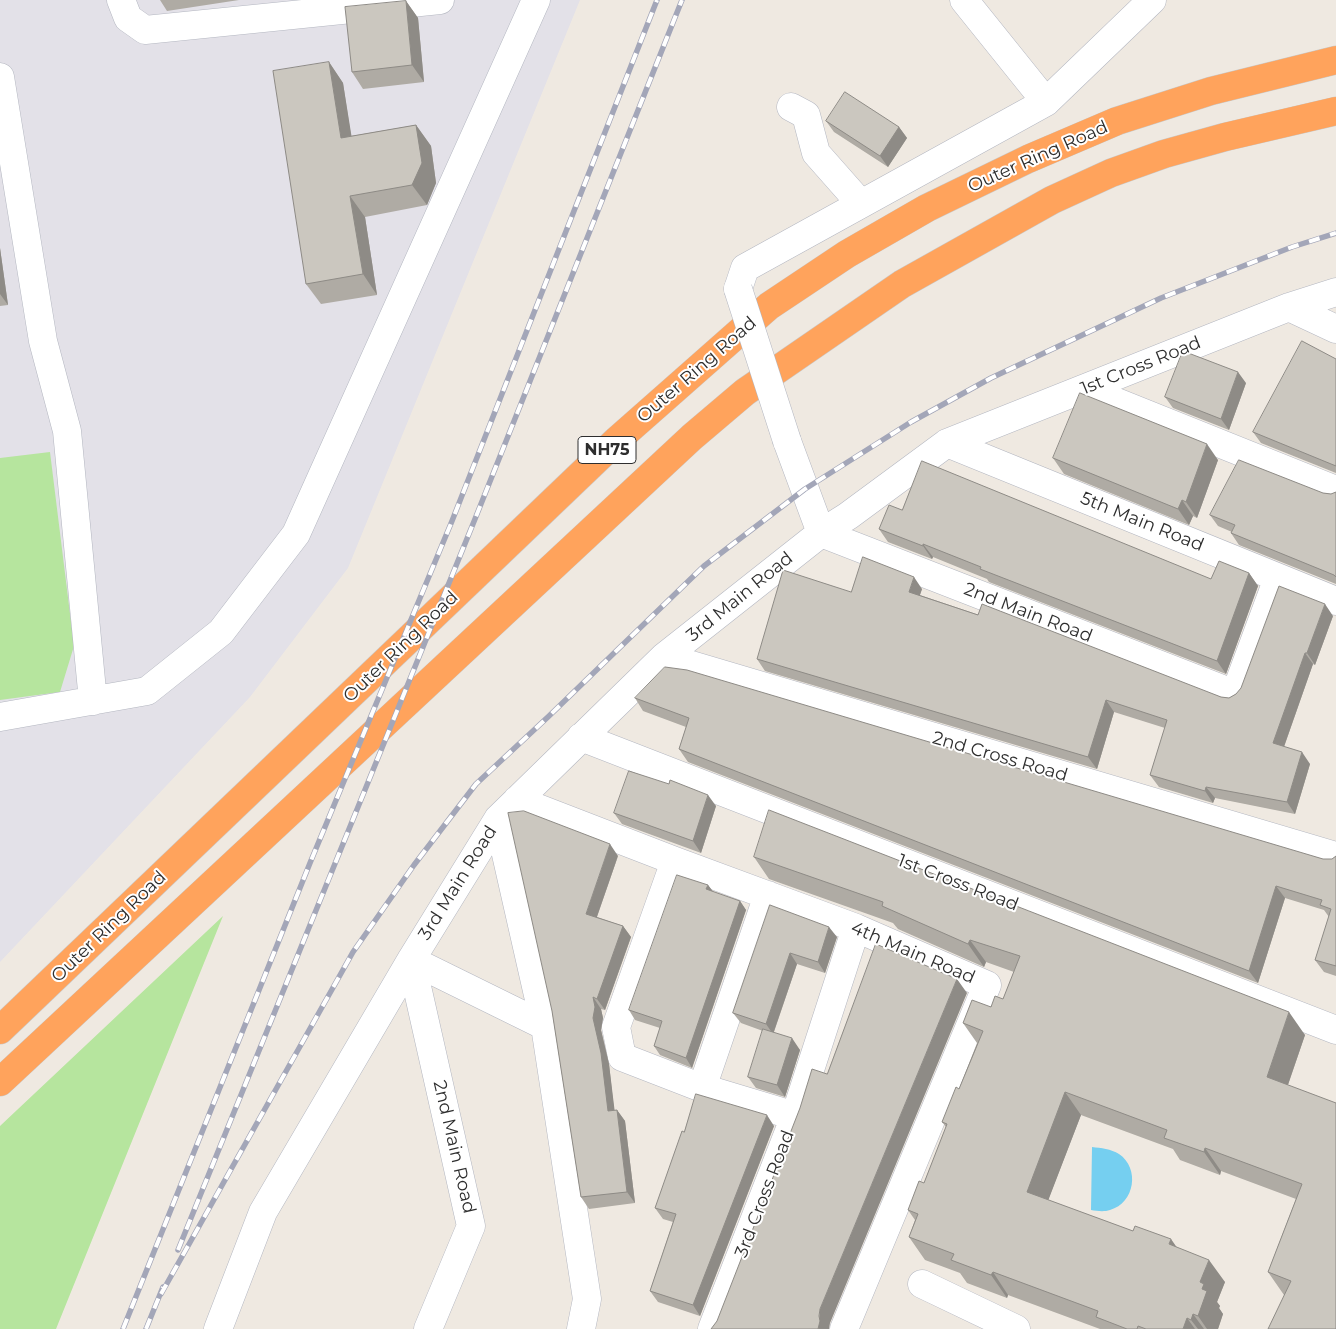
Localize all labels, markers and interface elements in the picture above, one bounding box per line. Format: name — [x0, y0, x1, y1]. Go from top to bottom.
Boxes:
street label: Outer Ring Road — [965, 116, 1111, 198]
street label: Outer Ring Road — [633, 312, 761, 428]
street label: 1st Cross Road — [1078, 332, 1204, 400]
road number: NH75 — [578, 436, 636, 464]
street label: 5th Main Road — [1077, 487, 1207, 557]
street label: 3rd Main Road — [682, 547, 798, 647]
street label: 2nd Main Road — [961, 579, 1095, 647]
street label: Outer Ring Road — [339, 587, 463, 707]
street label: 2nd Cross Road — [930, 727, 1070, 787]
street label: 3rd Main Road — [414, 822, 502, 944]
street label: 1st Cross Road — [895, 850, 1021, 916]
street label: Outer Ring Road — [47, 867, 171, 987]
street label: 4th Main Road — [848, 917, 978, 989]
street label: 2nd Main Road — [428, 1078, 480, 1216]
street label: 3rd Cross Road — [731, 1127, 799, 1261]

